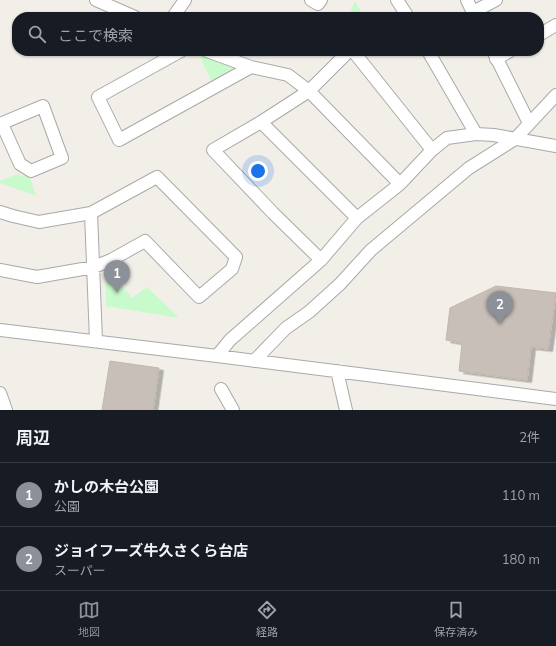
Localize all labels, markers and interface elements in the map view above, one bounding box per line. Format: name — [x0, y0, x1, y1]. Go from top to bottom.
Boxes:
search box — [12, 12, 544, 56]
icon: search — [26, 23, 48, 45]
text: ここで検索 — [58, 26, 133, 45]
your location — [248, 161, 268, 181]
pin: 1 — [104, 260, 130, 293]
pin: 2 — [487, 291, 513, 324]
text: 周辺 — [16, 427, 50, 448]
text: 2件 — [519, 429, 540, 445]
text: かしの木台公園 — [54, 477, 159, 496]
text: 1 — [25, 487, 33, 503]
text: 110 m — [502, 487, 540, 503]
text: 公園 — [54, 498, 80, 514]
text: ジョイフーズ牛久さくら台店 — [54, 541, 248, 560]
text: 2 — [25, 551, 33, 567]
text: 180 m — [502, 551, 540, 567]
text: スーパー — [54, 562, 106, 578]
tab: 地図 — [78, 599, 100, 639]
tab: 経路 — [256, 599, 278, 639]
tab: 保存済み — [434, 599, 478, 639]

